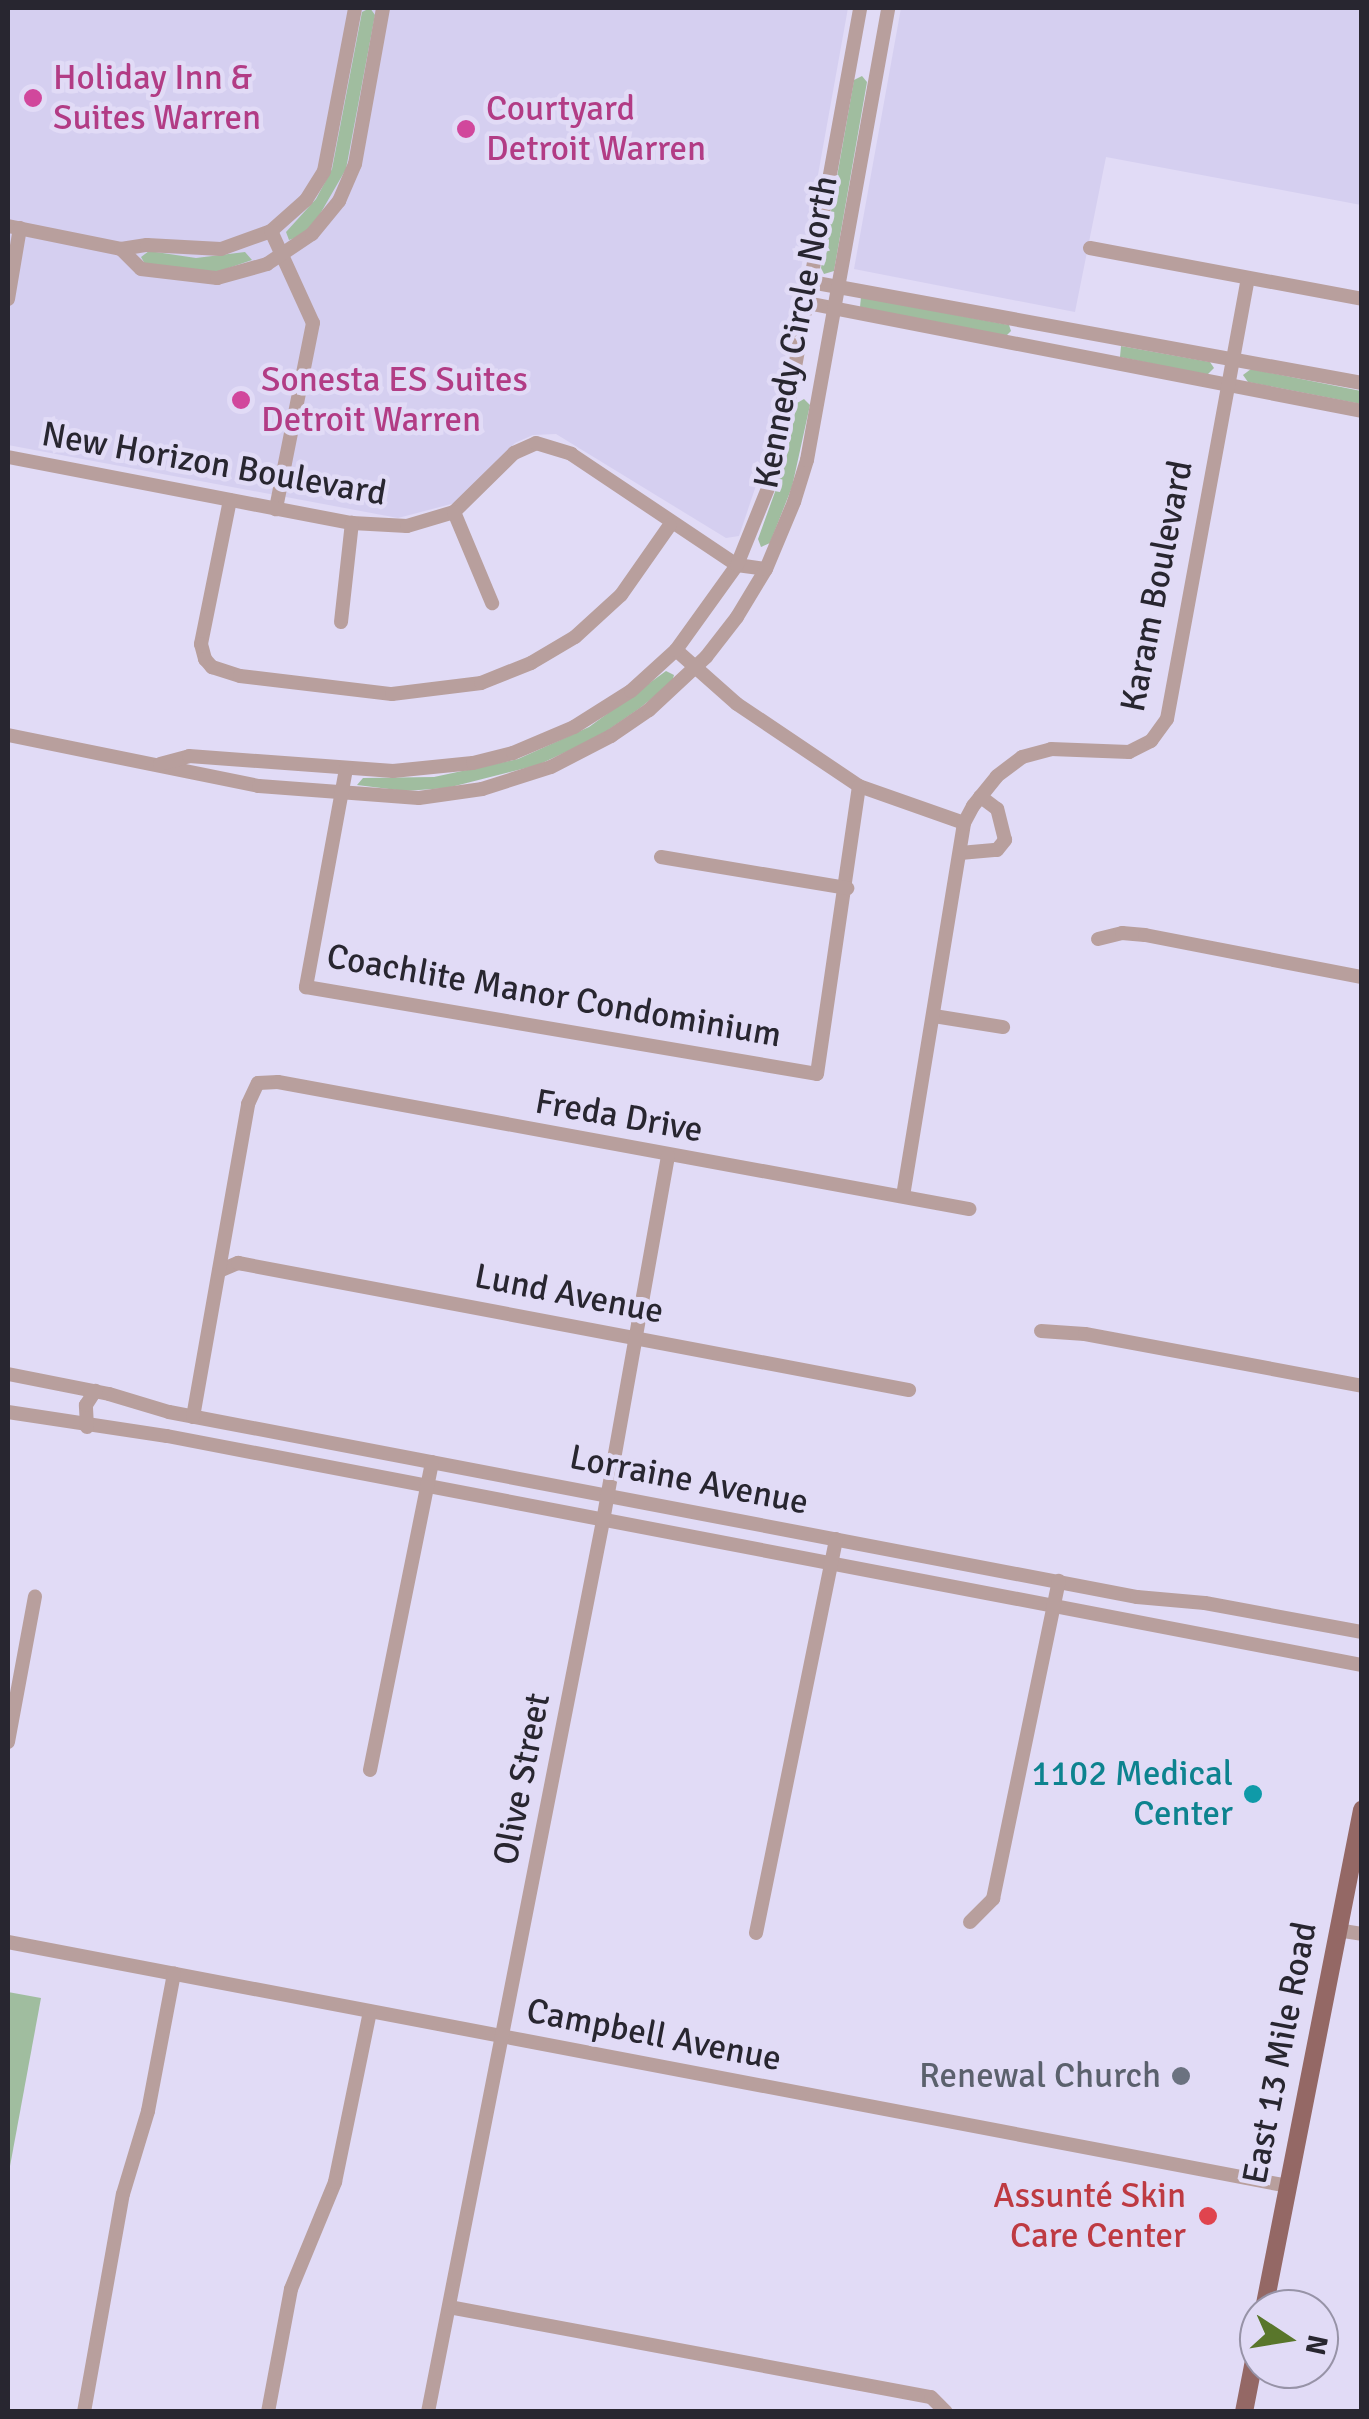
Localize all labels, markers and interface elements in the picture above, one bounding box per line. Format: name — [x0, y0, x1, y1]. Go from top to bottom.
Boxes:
place label: Holiday Inn & Suites Warren — [53, 57, 261, 139]
marker: Holiday Inn & Suites Warren — [22, 87, 44, 109]
place label: Courtyard Detroit Warren — [486, 88, 706, 170]
marker: Courtyard Detroit Warren — [455, 118, 477, 140]
street label: Kennedy Circle North — [745, 172, 847, 492]
place label: Sonesta ES Suites Detroit Warren — [261, 359, 528, 441]
marker: Sonesta ES Suites Detroit Warren — [230, 389, 252, 411]
street label: New Horizon Boulevard — [38, 413, 390, 515]
street label: Karam Boulevard — [1112, 457, 1202, 715]
street label: Coachlite Manor Condominium — [324, 935, 784, 1057]
street label: Freda Drive — [532, 1081, 706, 1151]
street label: Lund Avenue — [471, 1255, 667, 1333]
street label: Lorraine Avenue — [566, 1436, 812, 1524]
street label: Olive Street — [485, 1690, 559, 1868]
place label: 1102 Medical Center — [1031, 1753, 1233, 1835]
marker: 1102 Medical Center — [1242, 1783, 1264, 1805]
street label: East 13 Mile Road — [1234, 1919, 1326, 2187]
street label: Campbell Avenue — [523, 1990, 785, 2080]
place label: Renewal Church — [919, 2055, 1161, 2097]
marker: Renewal Church — [1170, 2065, 1192, 2087]
place label: Assunté Skin Care Center — [993, 2175, 1186, 2257]
marker: Assunté Skin Care Center — [1195, 2203, 1221, 2229]
north arrow — [1239, 2289, 1339, 2389]
text: N — [1298, 2332, 1335, 2358]

